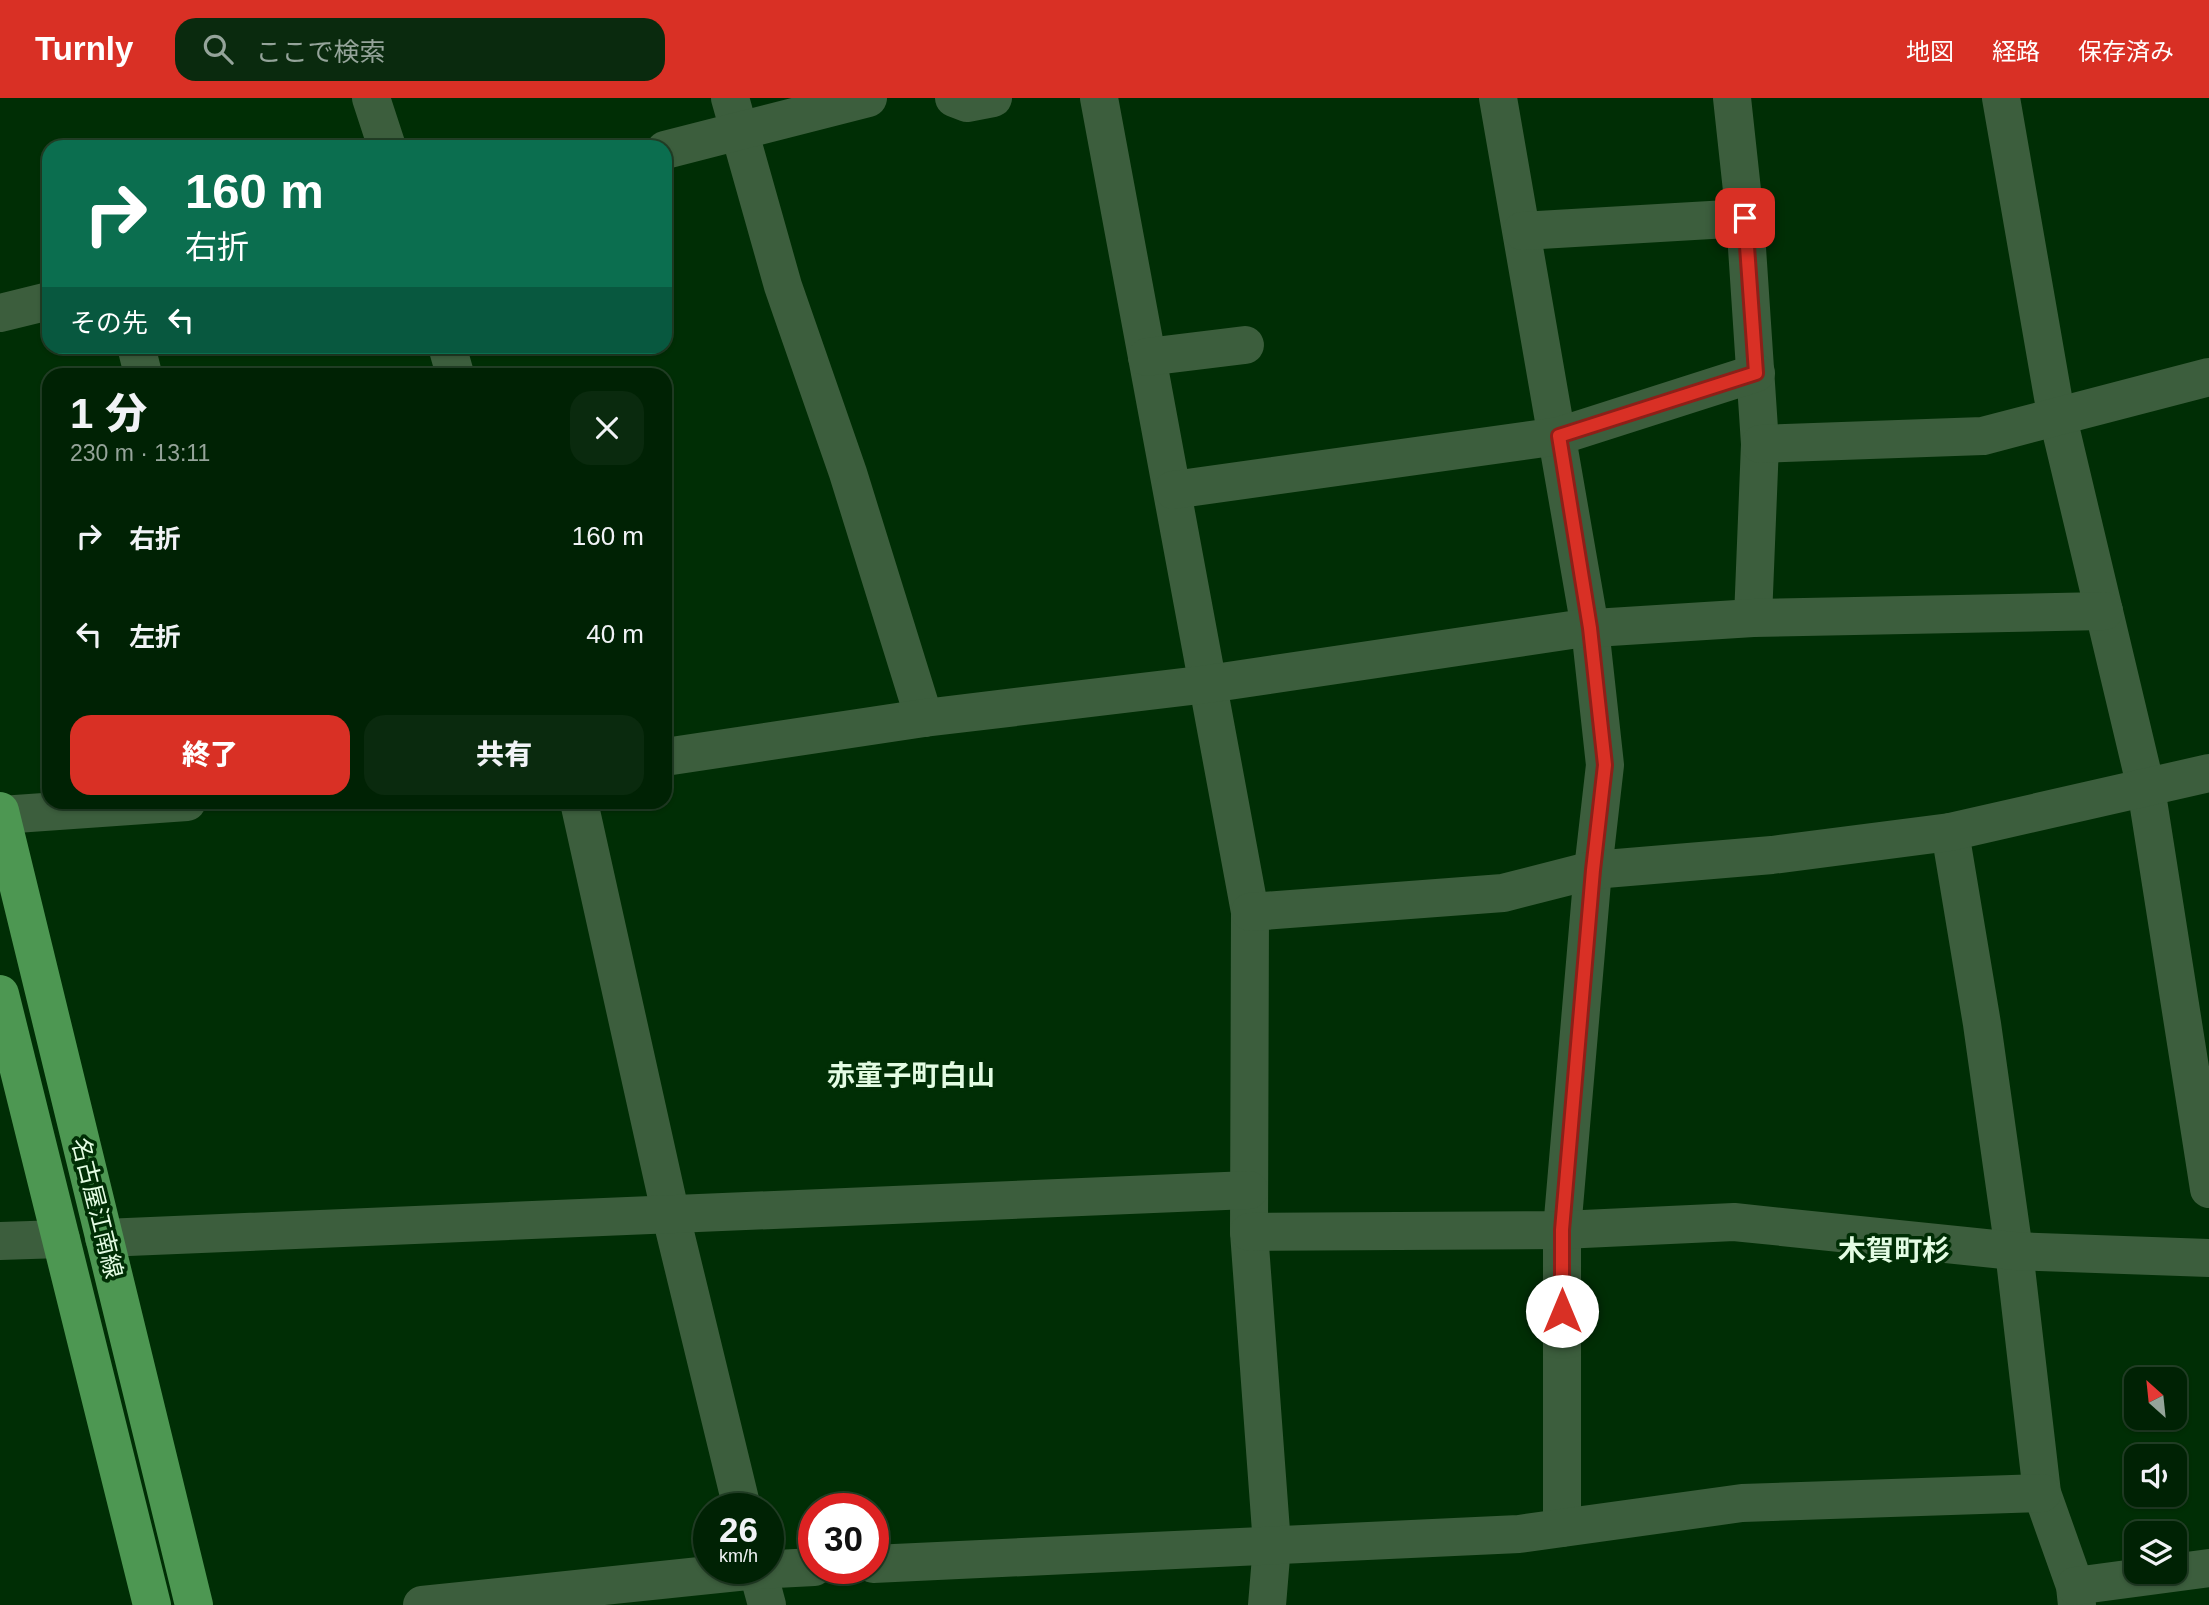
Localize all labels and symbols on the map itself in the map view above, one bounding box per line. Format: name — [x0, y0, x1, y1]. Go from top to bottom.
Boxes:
pin — [1715, 188, 1775, 248]
district label: 赤童子町白山 — [827, 1060, 995, 1091]
street label: 名古屋江南線 — [67, 1135, 128, 1281]
district label: 木賀町杉 — [1838, 1235, 1950, 1266]
position arrow — [1525, 1274, 1599, 1348]
north arrow — [2124, 1367, 2188, 1430]
speed limit sign: 30 — [798, 1493, 889, 1584]

